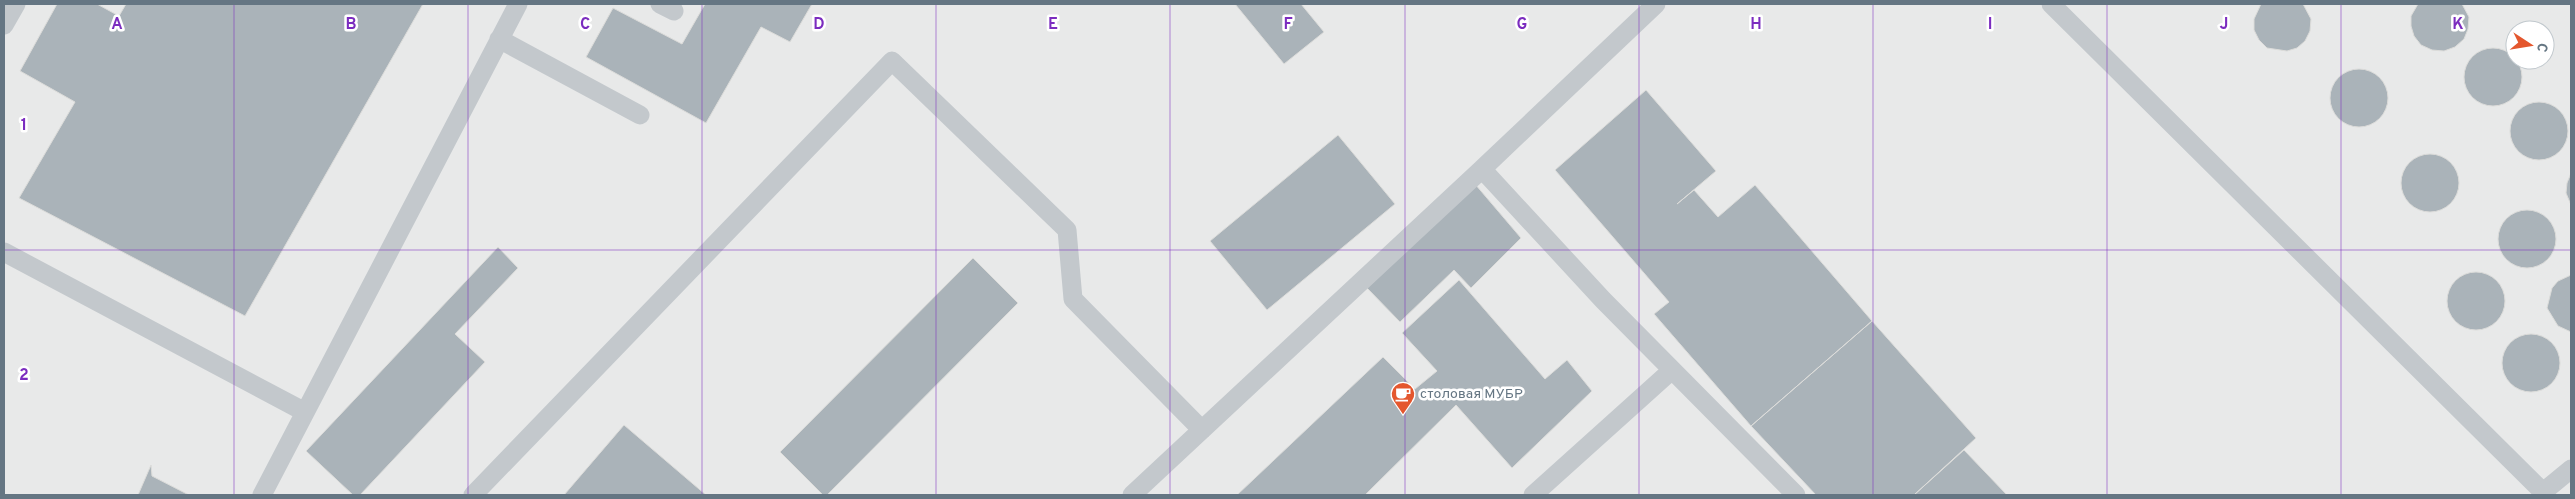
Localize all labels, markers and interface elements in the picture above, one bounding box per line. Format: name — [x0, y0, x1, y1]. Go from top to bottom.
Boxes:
text: A — [111, 15, 123, 35]
text: B — [345, 15, 357, 35]
text: C — [580, 15, 590, 35]
text: D — [813, 15, 825, 35]
text: E — [1048, 15, 1058, 35]
text: F — [1283, 15, 1293, 35]
text: G — [1517, 15, 1527, 35]
text: H — [1750, 15, 1762, 35]
text: I — [1988, 15, 1992, 35]
text: J — [2220, 15, 2228, 35]
text: K — [2452, 15, 2464, 35]
north arrow — [2505, 20, 2555, 70]
text: С — [2532, 41, 2550, 54]
text: 1 — [21, 116, 27, 136]
text: 2 — [19, 366, 29, 386]
cafe icon: столовая МУБР — [1390, 381, 1416, 415]
place label: столовая МУБР — [1420, 386, 1523, 403]

